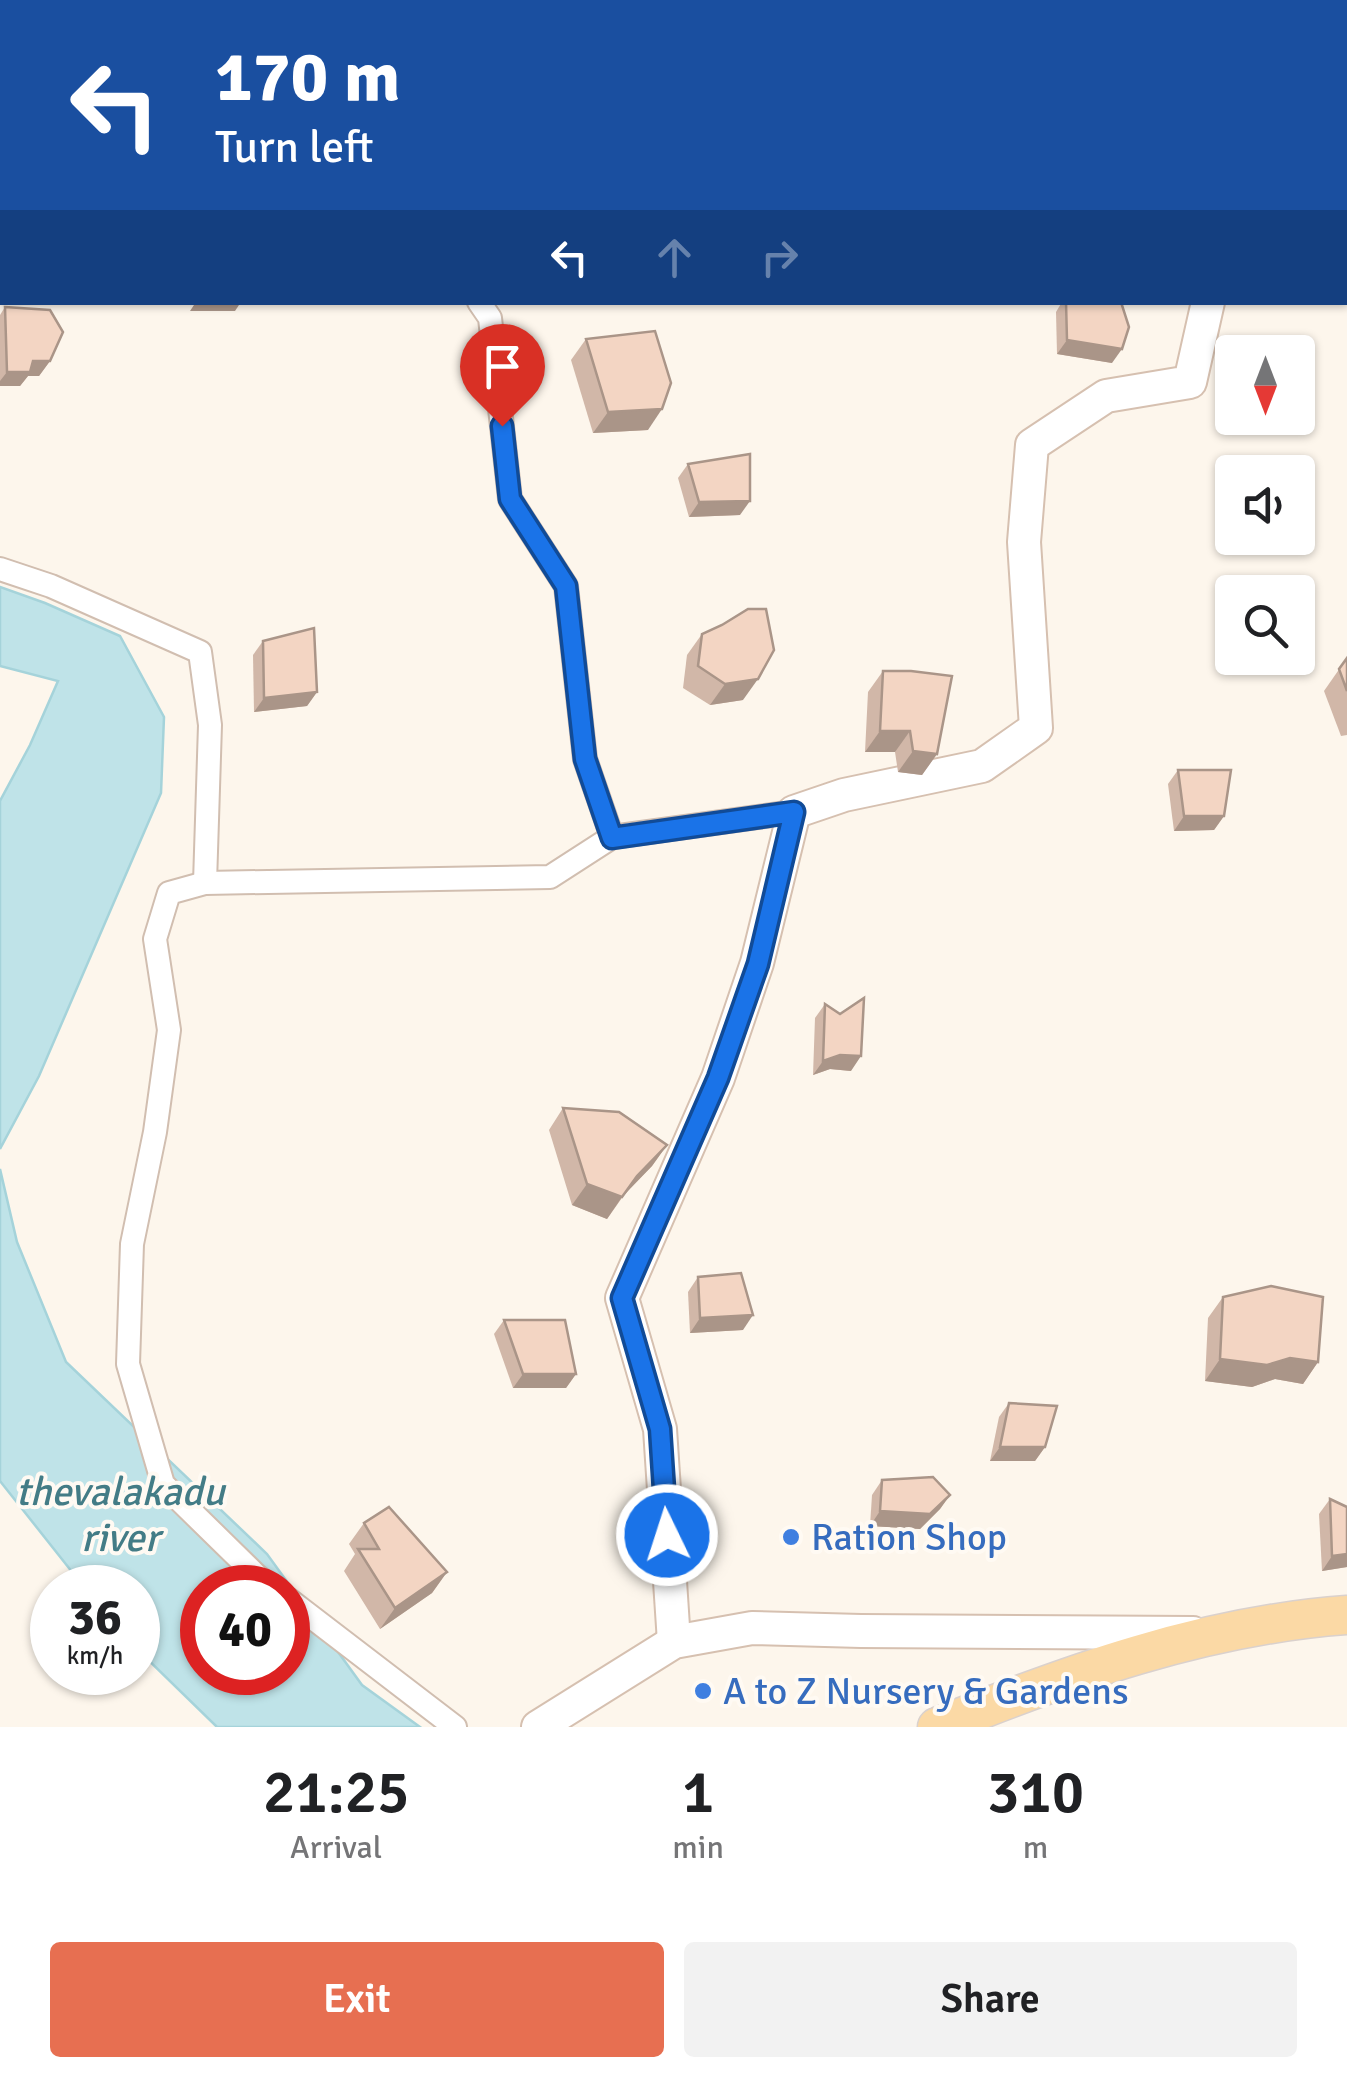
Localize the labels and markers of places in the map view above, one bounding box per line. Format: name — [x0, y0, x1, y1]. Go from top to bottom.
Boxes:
pin — [460, 324, 545, 427]
place label: Ration Shop — [811, 1514, 1007, 1561]
marker: Ration Shop — [780, 1526, 802, 1548]
place label: A to Z Nursery & Gardens — [723, 1668, 1129, 1715]
marker: A to Z Nursery & Gardens — [692, 1680, 714, 1702]

